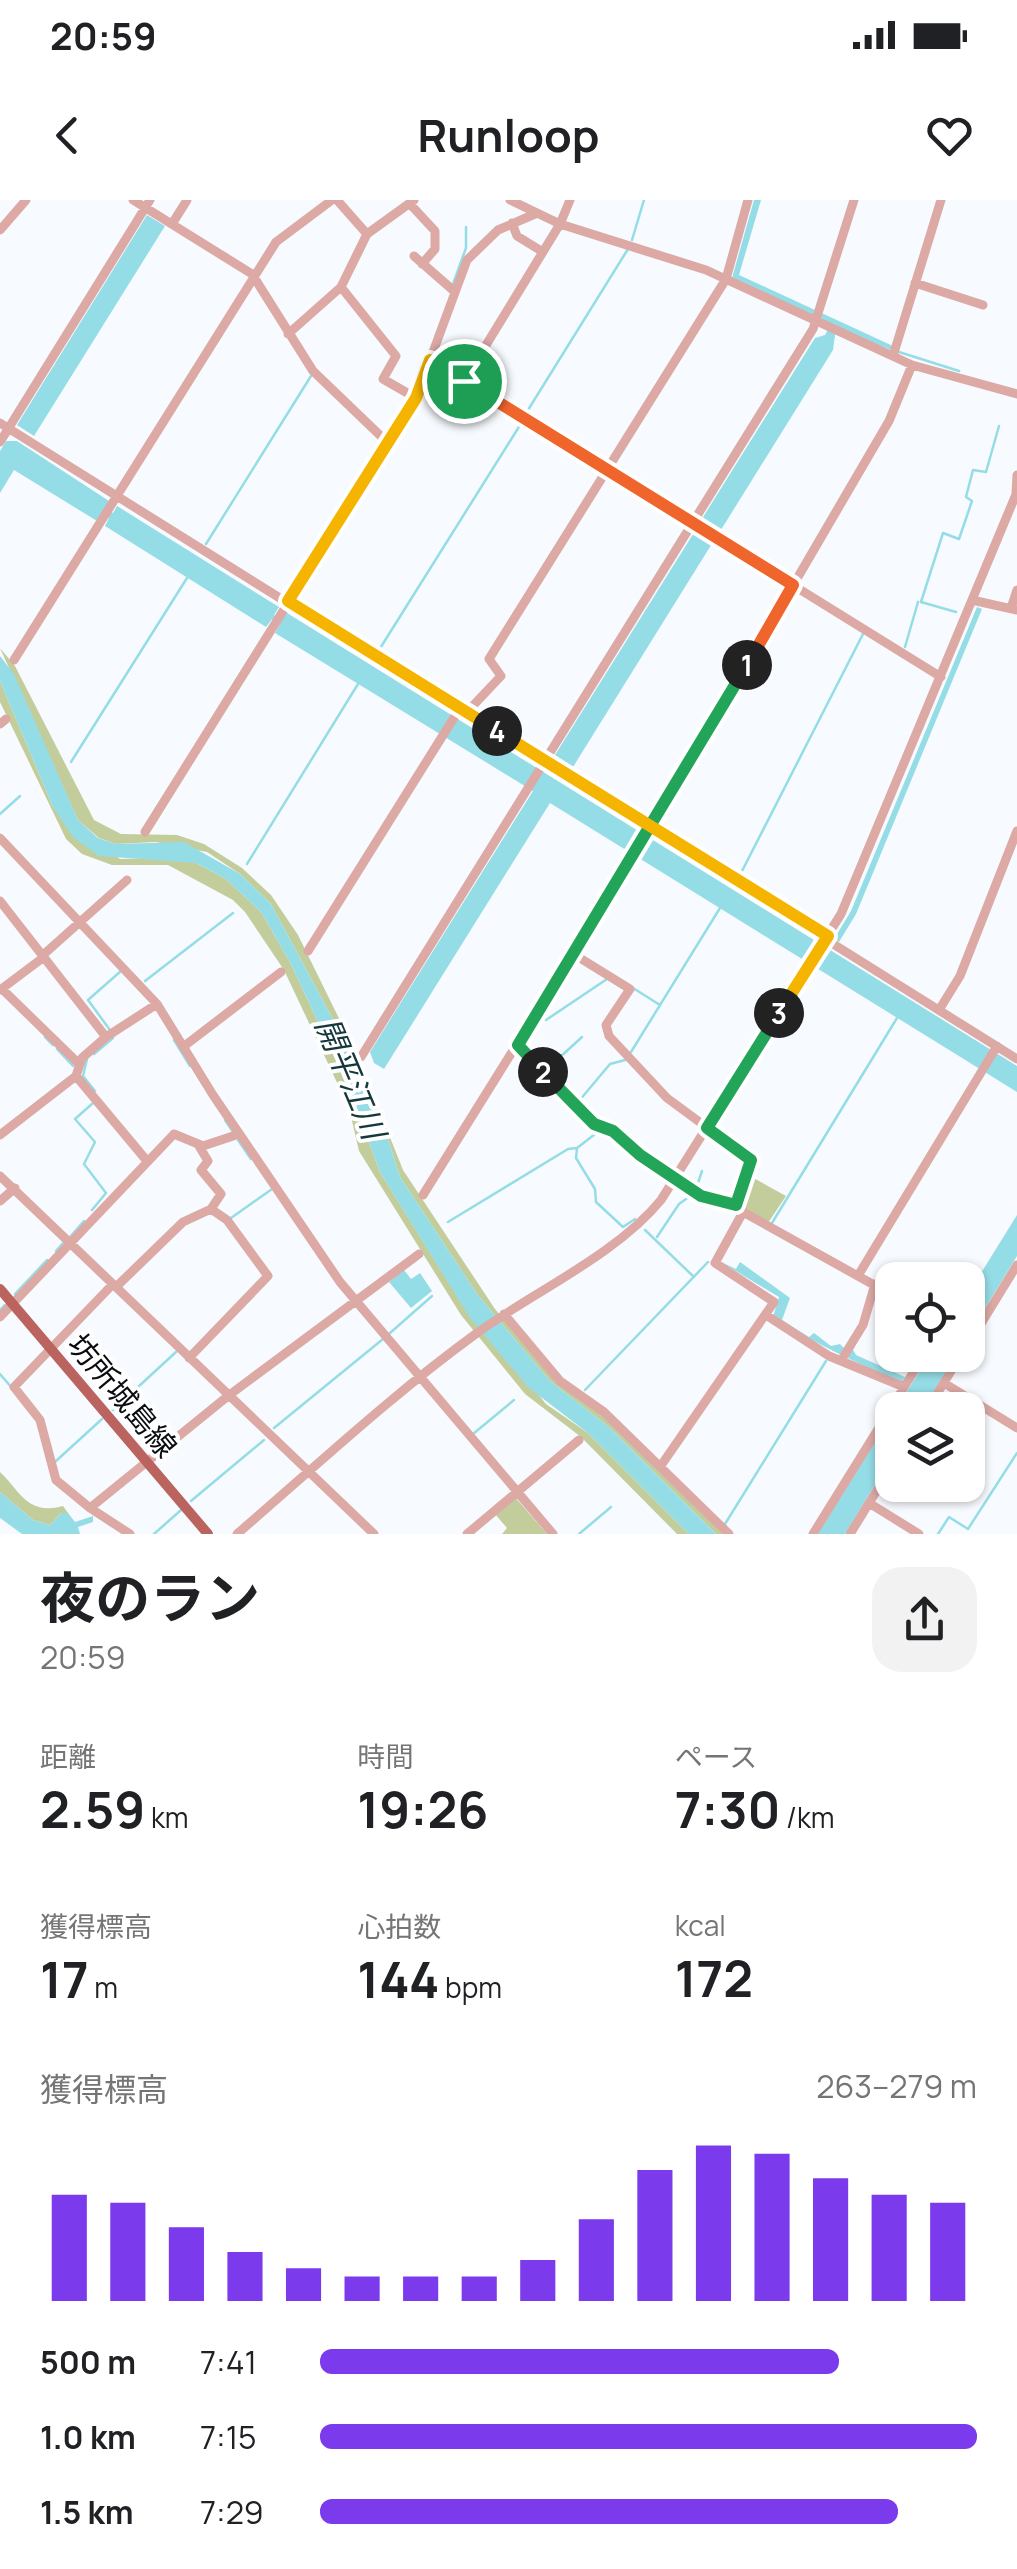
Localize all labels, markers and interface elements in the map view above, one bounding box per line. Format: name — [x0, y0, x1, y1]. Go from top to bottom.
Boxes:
text: 20:59 — [50, 9, 157, 61]
text: Runloop — [418, 104, 599, 166]
icon: back — [40, 108, 95, 163]
icon: heart — [922, 108, 977, 163]
pin — [422, 339, 507, 424]
icon: arrive — [437, 354, 492, 409]
pin: 1 — [722, 640, 772, 690]
text: 1 — [741, 646, 753, 684]
pin: 4 — [472, 706, 522, 756]
text: 4 — [488, 712, 506, 750]
pin: 3 — [754, 988, 804, 1038]
text: 3 — [771, 994, 787, 1032]
water label: 開平江川 — [306, 1010, 397, 1148]
pin: 2 — [518, 1047, 568, 1097]
text: 2 — [535, 1053, 551, 1091]
map controls — [875, 1262, 985, 1502]
button: locate — [875, 1262, 985, 1372]
street label: 坊所城島線 — [59, 1324, 187, 1466]
button: layers — [875, 1392, 985, 1502]
text: 夜のラン — [40, 1559, 260, 1635]
button: share — [872, 1567, 977, 1672]
text: 20:59 — [40, 1635, 126, 1679]
text: 距離 — [40, 1737, 96, 1775]
text: 時間 — [357, 1737, 413, 1775]
text: ペース — [675, 1737, 757, 1775]
text: 2.59 — [40, 1775, 145, 1843]
text: 19:26 — [357, 1775, 488, 1843]
text: 7:30 — [675, 1775, 780, 1843]
text: km — [145, 1798, 189, 1836]
text: /km — [780, 1798, 835, 1836]
text: kcal — [675, 1906, 726, 1944]
text: 獲得標高 — [40, 1907, 152, 1945]
text: 心拍数 — [357, 1907, 441, 1945]
text: 172 — [675, 1944, 753, 2012]
text: 17 — [40, 1945, 89, 2013]
text: 144 — [357, 1945, 439, 2013]
text: m — [89, 1968, 118, 2006]
text: bpm — [439, 1968, 502, 2006]
text: 263–279 m — [816, 2064, 977, 2108]
text: 獲得標高 — [40, 2067, 168, 2111]
text: 500 m — [40, 2340, 136, 2384]
text: 7:41 — [200, 2340, 257, 2384]
text: 1.0 km — [40, 2415, 136, 2459]
text: 7:15 — [200, 2415, 257, 2459]
text: 1.5 km — [40, 2490, 134, 2534]
text: 7:29 — [200, 2490, 264, 2534]

